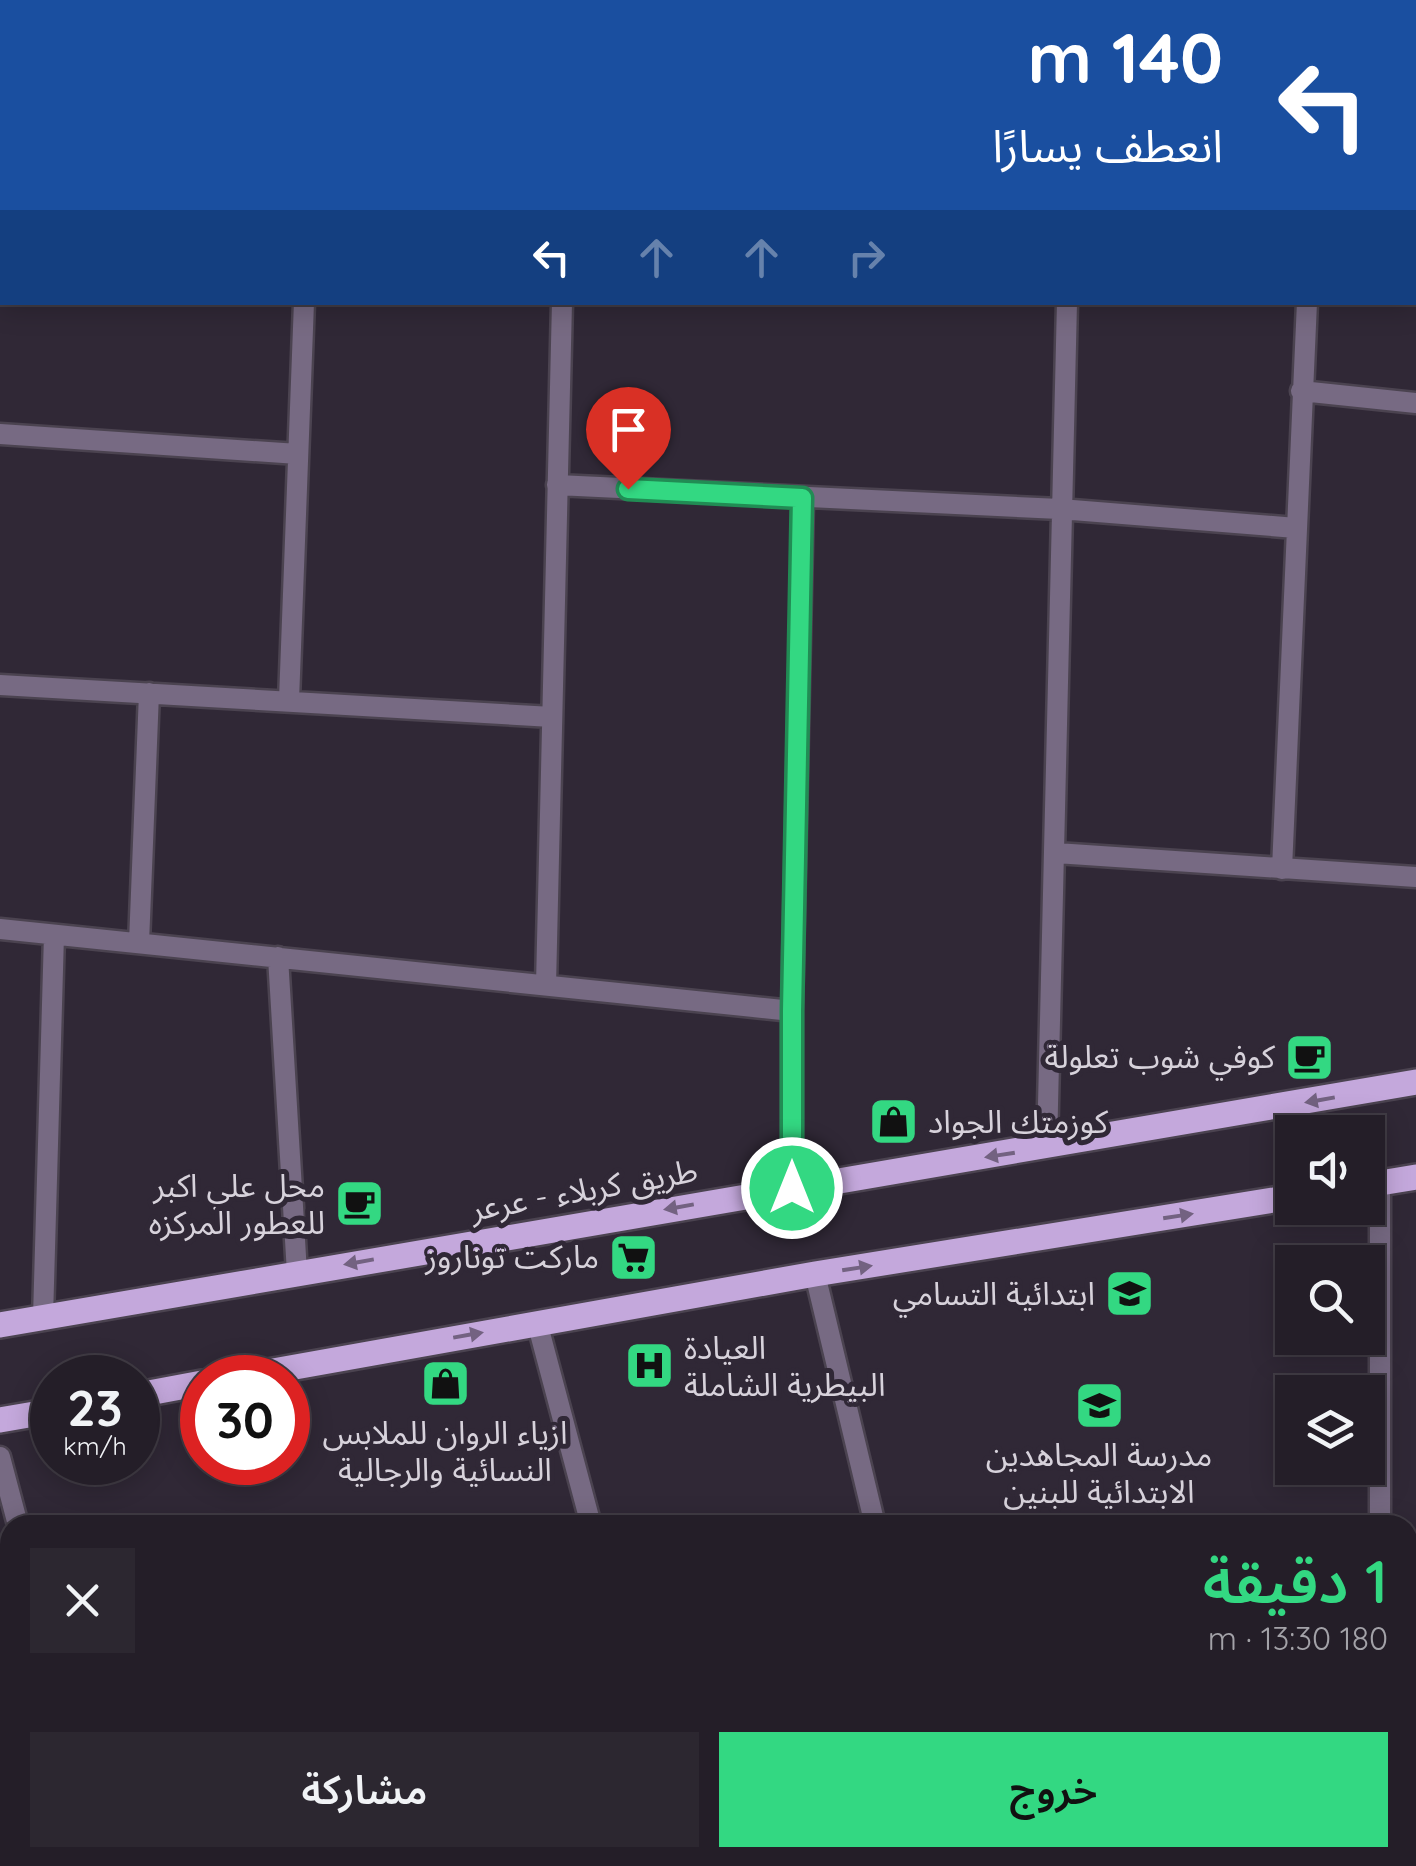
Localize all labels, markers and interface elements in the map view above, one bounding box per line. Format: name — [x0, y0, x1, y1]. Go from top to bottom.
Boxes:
text: 140 m — [1027, 13, 1223, 101]
icon: left — [1258, 40, 1388, 170]
text: انعطف يسارًا — [992, 117, 1223, 173]
icon: left — [524, 230, 579, 285]
icon: ahead — [629, 230, 684, 285]
icon: ahead — [734, 230, 789, 285]
icon: right — [839, 230, 894, 285]
pin — [586, 387, 671, 490]
icon: arrive — [601, 402, 656, 457]
cafe icon: كوفي شوب تعلولة — [1284, 1031, 1336, 1083]
place label: كوفي شوب تعلولة — [1045, 1036, 1276, 1081]
one-way arrow — [1304, 1093, 1335, 1108]
shop icon: كوزمتك الجواد — [867, 1096, 919, 1148]
place label: كوزمتك الجواد — [928, 1101, 1109, 1141]
map controls — [1275, 1115, 1385, 1485]
button: sound — [1275, 1115, 1385, 1225]
position arrow — [740, 1136, 844, 1240]
one-way arrow — [983, 1147, 1015, 1163]
street label: طريق كربلاء - عرعر — [466, 1149, 701, 1230]
place label: محل علي اكبر للعطور المركزه — [149, 1165, 325, 1242]
cafe icon: محل علي اكبر للعطور المركزه — [334, 1178, 386, 1230]
one-way arrow — [663, 1200, 694, 1215]
one-way arrow — [1163, 1208, 1194, 1223]
supermarket icon: ماركت توناروز — [608, 1231, 660, 1283]
place label: ماركت توناروز — [424, 1236, 599, 1276]
button: search — [1275, 1245, 1385, 1355]
one-way arrow — [342, 1255, 374, 1270]
one-way arrow — [842, 1259, 873, 1275]
school or university icon: ابتدائية التسامي — [1104, 1268, 1156, 1320]
place label: ابتدائية التسامي — [893, 1273, 1095, 1318]
one-way arrow — [453, 1327, 484, 1342]
place label: العيادة البيطرية الشاملة — [684, 1327, 886, 1404]
hospital icon: العيادة البيطرية الشاملة — [623, 1340, 675, 1392]
speed limit sign: 30 — [180, 1355, 310, 1485]
shop icon: ازياء الروان للملابس النسائية والرجالية — [419, 1357, 471, 1409]
button: layers — [1275, 1375, 1385, 1485]
text: 23 — [67, 1376, 123, 1439]
school or university icon: مدرسة المجاهدين الابتدائية للبنين — [1073, 1379, 1125, 1431]
place label: ازياء الروان للملابس النسائية والرجالية — [322, 1412, 568, 1489]
text: km/h — [63, 1430, 127, 1461]
place label: مدرسة المجاهدين الابتدائية للبنين — [986, 1434, 1212, 1511]
text: 1 دقيقة — [1203, 1543, 1388, 1618]
button: close — [30, 1548, 135, 1653]
text: 180 m · 13:30 — [1208, 1618, 1388, 1658]
button: مشاركة — [30, 1732, 699, 1847]
button: خروج — [719, 1732, 1388, 1847]

